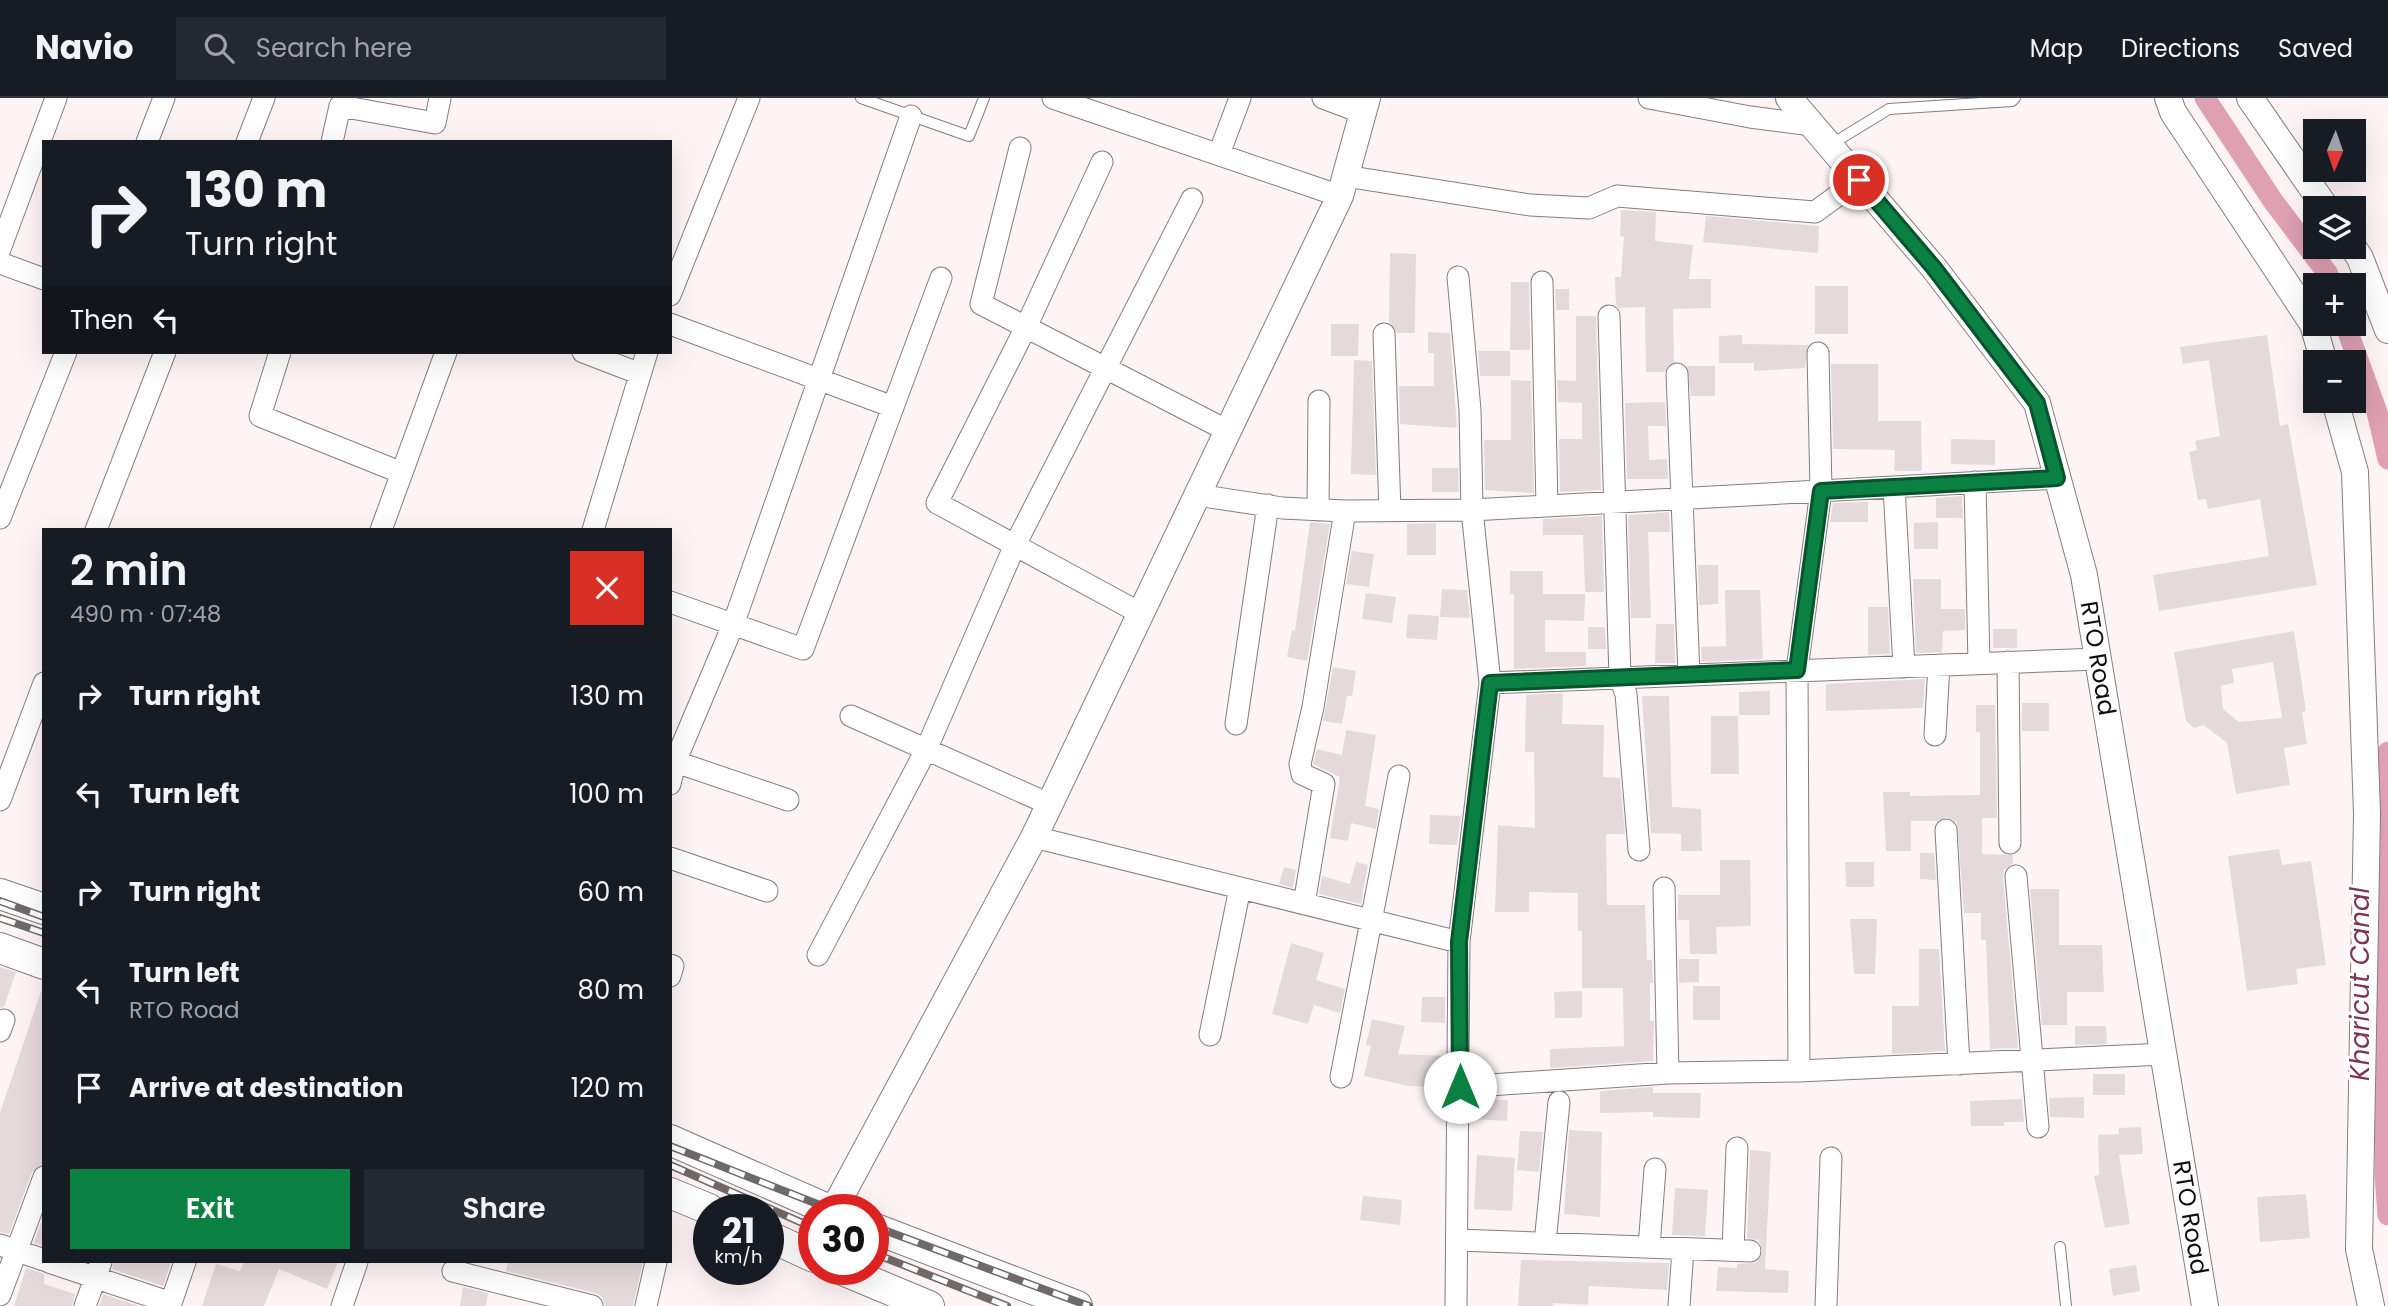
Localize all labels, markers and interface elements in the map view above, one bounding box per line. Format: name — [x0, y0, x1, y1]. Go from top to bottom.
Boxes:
search box — [176, 17, 666, 80]
text: Navio — [35, 24, 134, 71]
icon: search — [200, 29, 238, 67]
text: Search here — [256, 30, 412, 66]
text: Map — [2030, 32, 2083, 65]
text: Directions — [2121, 32, 2240, 65]
text: Saved — [2278, 32, 2353, 65]
north arrow — [2303, 119, 2366, 182]
map controls — [2303, 119, 2366, 413]
pin — [1829, 150, 1889, 210]
text: 130 m — [185, 156, 327, 224]
icon: arrive — [1840, 161, 1878, 199]
icon: right — [70, 168, 161, 259]
button: layers — [2303, 196, 2366, 259]
text: Turn right — [185, 221, 337, 266]
button: + — [2303, 273, 2366, 336]
icon: left — [147, 301, 185, 339]
text: Then — [70, 302, 133, 338]
button: − — [2303, 350, 2366, 413]
text: 2 min — [70, 541, 188, 600]
button: close — [570, 551, 644, 625]
text: 490 m · 07:48 — [70, 598, 221, 630]
street label: RTO Road — [2073, 599, 2124, 718]
icon: right — [70, 677, 108, 715]
text: Turn right — [129, 678, 261, 714]
text: 130 m — [570, 678, 644, 714]
icon: left — [70, 775, 108, 813]
text: Turn left — [129, 776, 240, 812]
text: 100 m — [569, 776, 644, 812]
icon: right — [70, 873, 108, 911]
text: Turn right — [129, 874, 261, 910]
text: 60 m — [577, 874, 644, 910]
water label: Kharicut Canal — [2342, 887, 2378, 1081]
text: Turn left — [129, 955, 240, 991]
icon: left — [70, 971, 108, 1009]
text: 80 m — [578, 972, 644, 1008]
text: RTO Road — [129, 994, 239, 1026]
position arrow — [1423, 1050, 1497, 1124]
icon: arrive — [70, 1069, 108, 1107]
text: Arrive at destination — [129, 1070, 404, 1106]
text: 120 m — [571, 1070, 644, 1106]
street label: RTO Road — [2165, 1158, 2217, 1277]
button: Exit — [70, 1169, 350, 1249]
button: Share — [364, 1169, 644, 1249]
speed limit sign: 30 — [798, 1194, 889, 1285]
text: 21 — [722, 1206, 755, 1255]
text: km/h — [715, 1244, 762, 1269]

